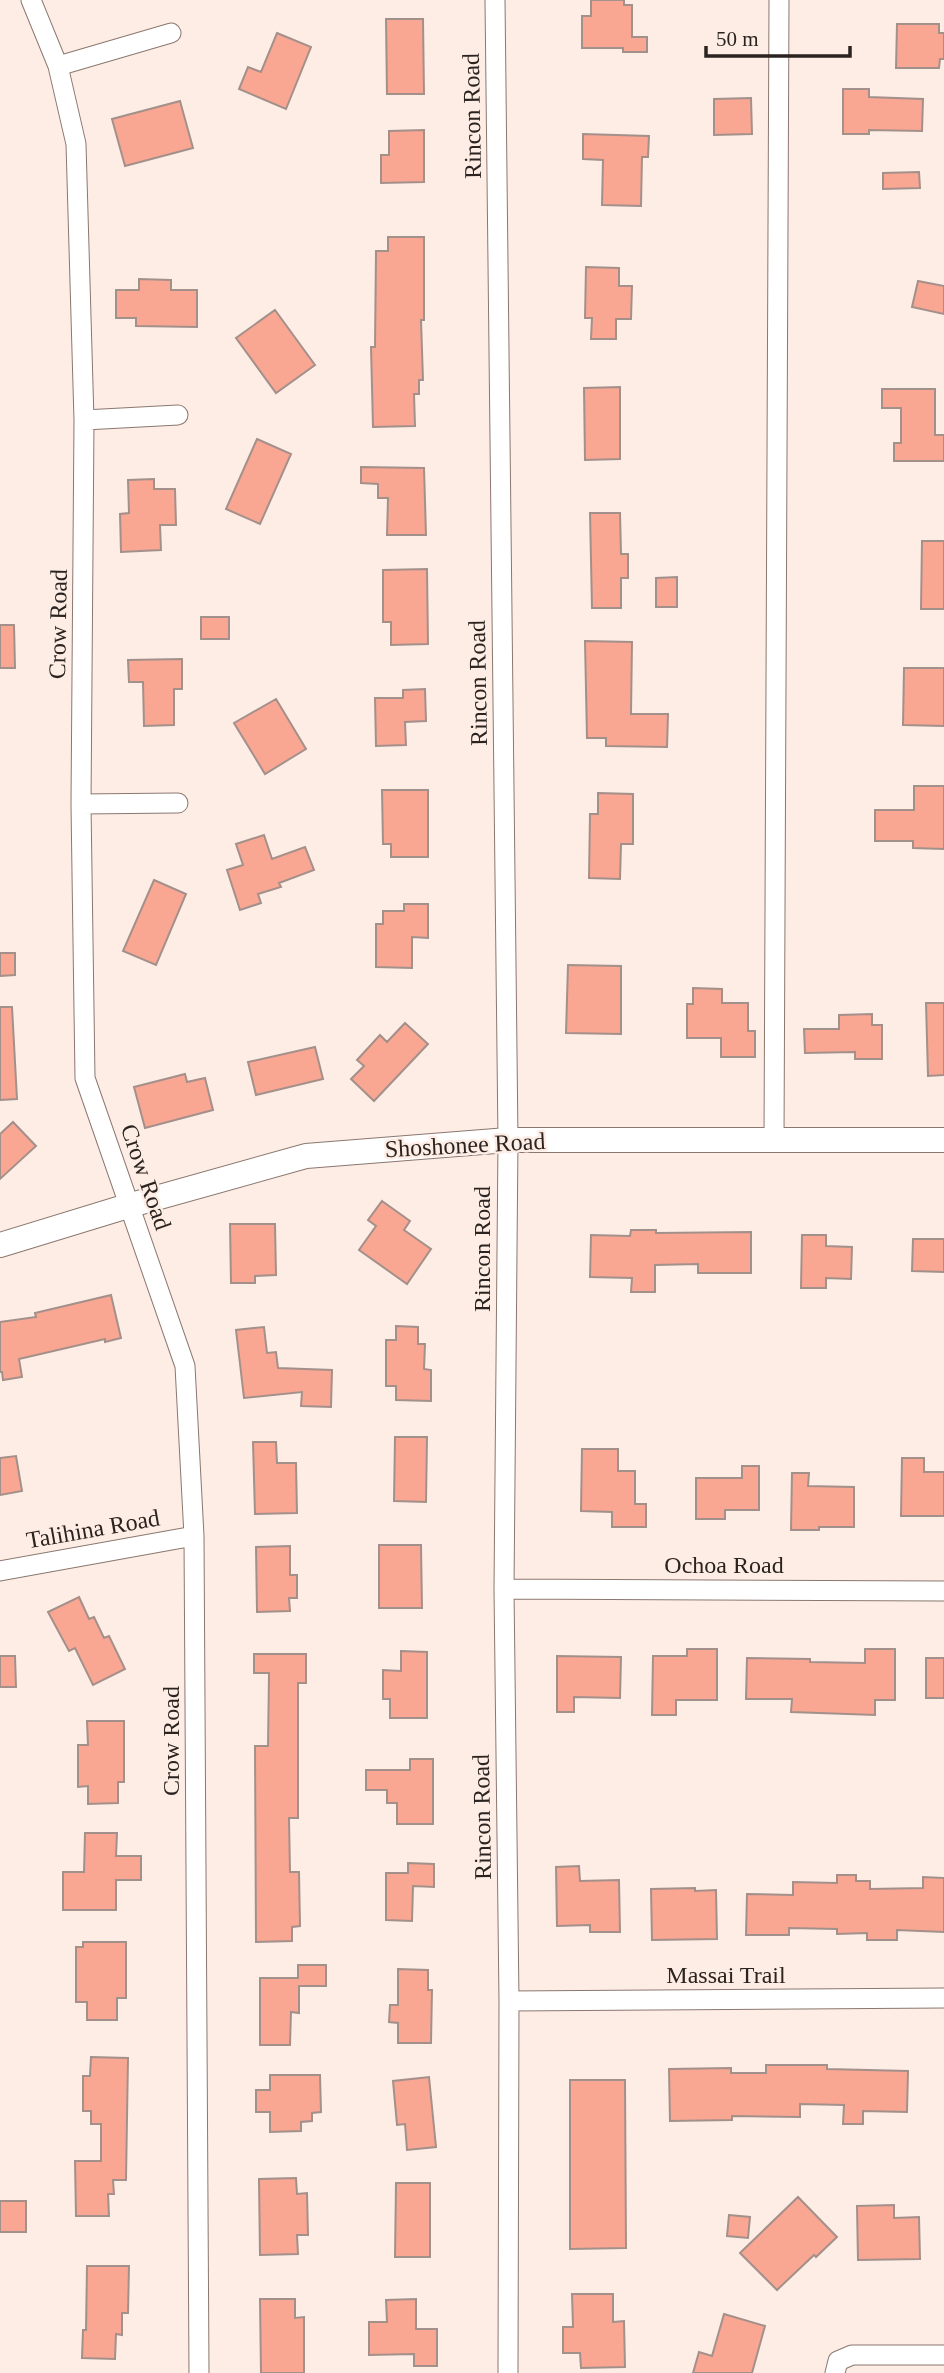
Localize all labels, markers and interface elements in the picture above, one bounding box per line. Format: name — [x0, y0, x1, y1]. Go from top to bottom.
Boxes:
scale bar — [706, 14, 850, 58]
text: 50 m — [716, 27, 759, 51]
street label: Rincon Road — [458, 53, 486, 179]
street label: Crow Road — [44, 569, 72, 679]
street label: Rincon Road — [464, 620, 492, 746]
street label: Crow Road — [116, 1121, 176, 1233]
street label: Shoshonee Road — [384, 1128, 546, 1162]
street label: Rincon Road — [469, 1186, 495, 1312]
street label: Talihina Road — [24, 1504, 162, 1554]
street label: Ochoa Road — [664, 1552, 784, 1578]
street label: Crow Road — [158, 1686, 184, 1796]
street label: Rincon Road — [468, 1754, 496, 1880]
street label: Massai Trail — [666, 1962, 786, 1988]

